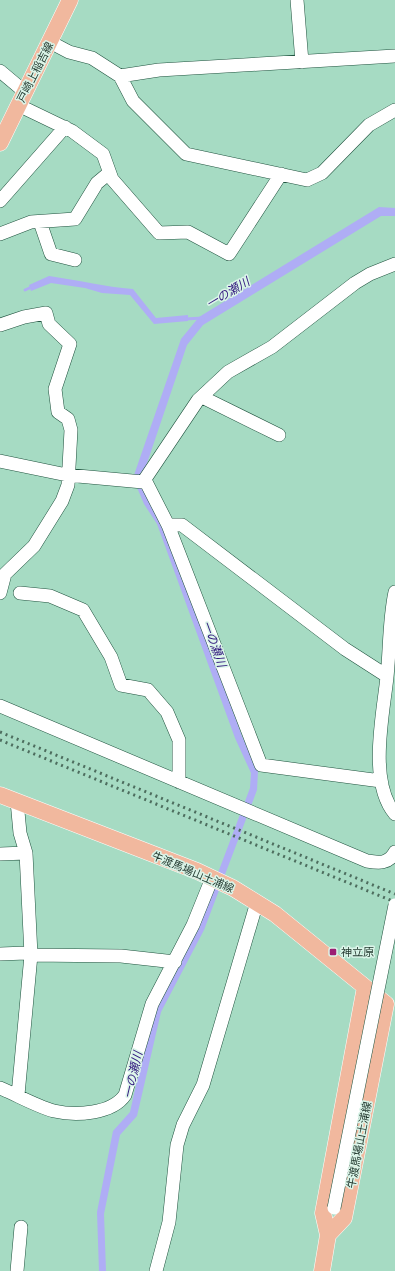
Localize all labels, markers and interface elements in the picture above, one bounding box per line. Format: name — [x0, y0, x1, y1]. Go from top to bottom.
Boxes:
street label: 戸崎上稲吉線 — [15, 40, 56, 105]
water label: 一の瀬川 — [204, 274, 254, 312]
water label: 一の瀬川 — [198, 619, 229, 671]
street label: 牛渡馬場山土浦線 — [150, 849, 236, 896]
place label: 神立原 — [341, 946, 374, 959]
marker: 神立原 — [328, 947, 338, 957]
water label: 一の瀬川 — [121, 1048, 147, 1100]
street label: 牛渡馬場山土浦線 — [345, 1101, 374, 1190]

